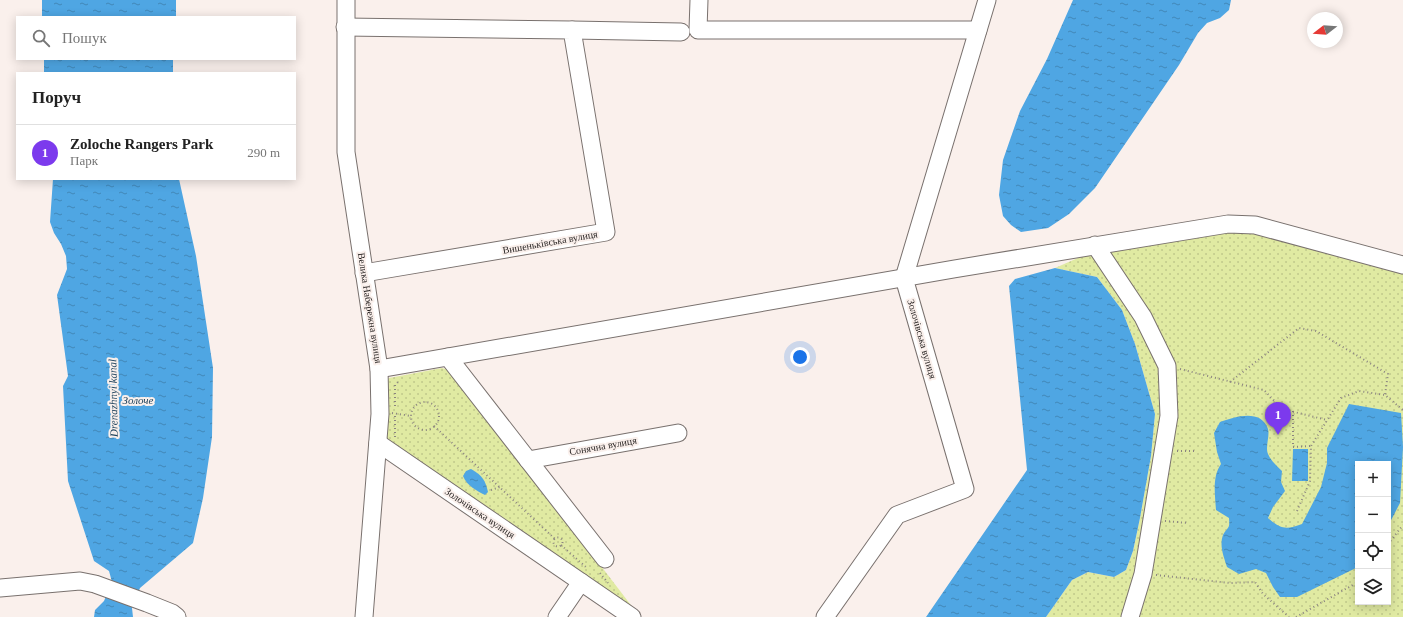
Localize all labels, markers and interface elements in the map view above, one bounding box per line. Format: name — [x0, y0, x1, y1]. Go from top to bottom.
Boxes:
north arrow — [1307, 12, 1343, 48]
search box — [16, 16, 296, 60]
icon: search — [30, 27, 52, 49]
text: Пошук — [62, 30, 107, 46]
text: Поруч — [32, 88, 81, 107]
text: Zoloche Rangers Park — [70, 136, 213, 152]
text: 1 — [42, 145, 48, 160]
text: 290 m — [247, 145, 280, 160]
text: Парк — [70, 153, 98, 168]
street label: Вишеньківська вулиця — [502, 228, 599, 256]
street label: Велика Набережна вулиця — [356, 252, 384, 365]
street label: Золочівська вулиця — [905, 298, 939, 380]
your location — [790, 347, 810, 367]
water label: Drenazhnyi kanal — [106, 359, 120, 438]
water label: Золоче — [123, 394, 154, 406]
pin: 1 — [1265, 402, 1291, 435]
street label: Сонячна вулиця — [568, 435, 638, 457]
map controls — [1355, 461, 1391, 605]
button: + — [1355, 461, 1391, 497]
street label: Золочівська вулиця — [443, 486, 517, 541]
button: − — [1355, 497, 1391, 533]
button: locate — [1355, 533, 1391, 569]
button: layers — [1355, 569, 1391, 605]

